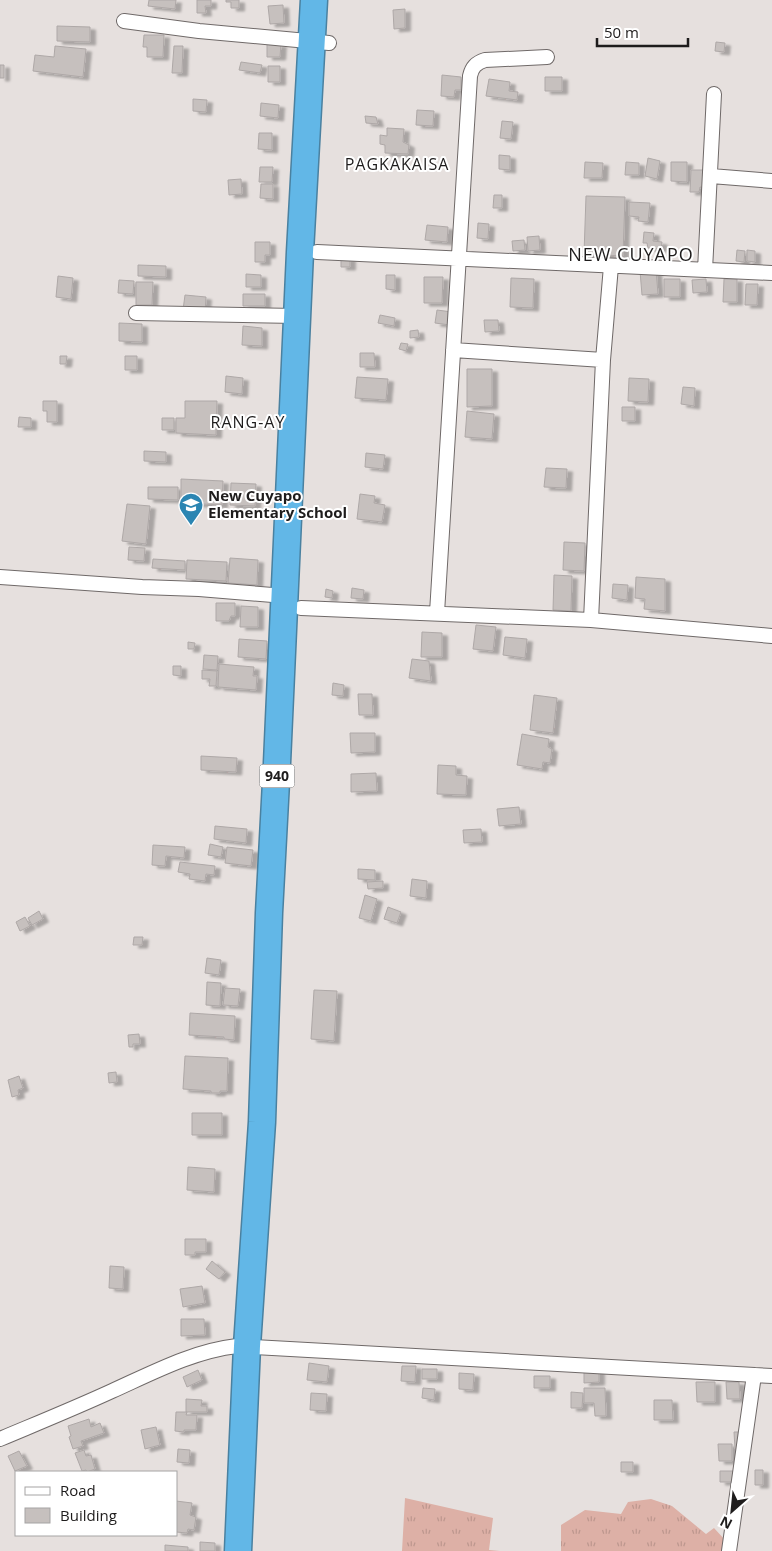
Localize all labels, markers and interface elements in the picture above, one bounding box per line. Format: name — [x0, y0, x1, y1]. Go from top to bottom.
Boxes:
scale bar — [597, 15, 688, 47]
text: 50 m — [604, 22, 639, 42]
district label: PAGKAKAISA — [345, 153, 449, 175]
district label: NEW CUYAPO — [568, 242, 694, 266]
district label: RANG-AY — [211, 411, 285, 433]
place label: New Cuyapo Elementary School — [208, 485, 347, 522]
school or university icon: New Cuyapo Elementary School — [178, 492, 204, 526]
road number: 940 — [260, 764, 294, 788]
legend — [15, 1471, 178, 1536]
text: Road — [60, 1480, 96, 1500]
north arrow — [707, 1486, 757, 1536]
text: Building — [60, 1505, 117, 1525]
text: N — [716, 1512, 735, 1534]

